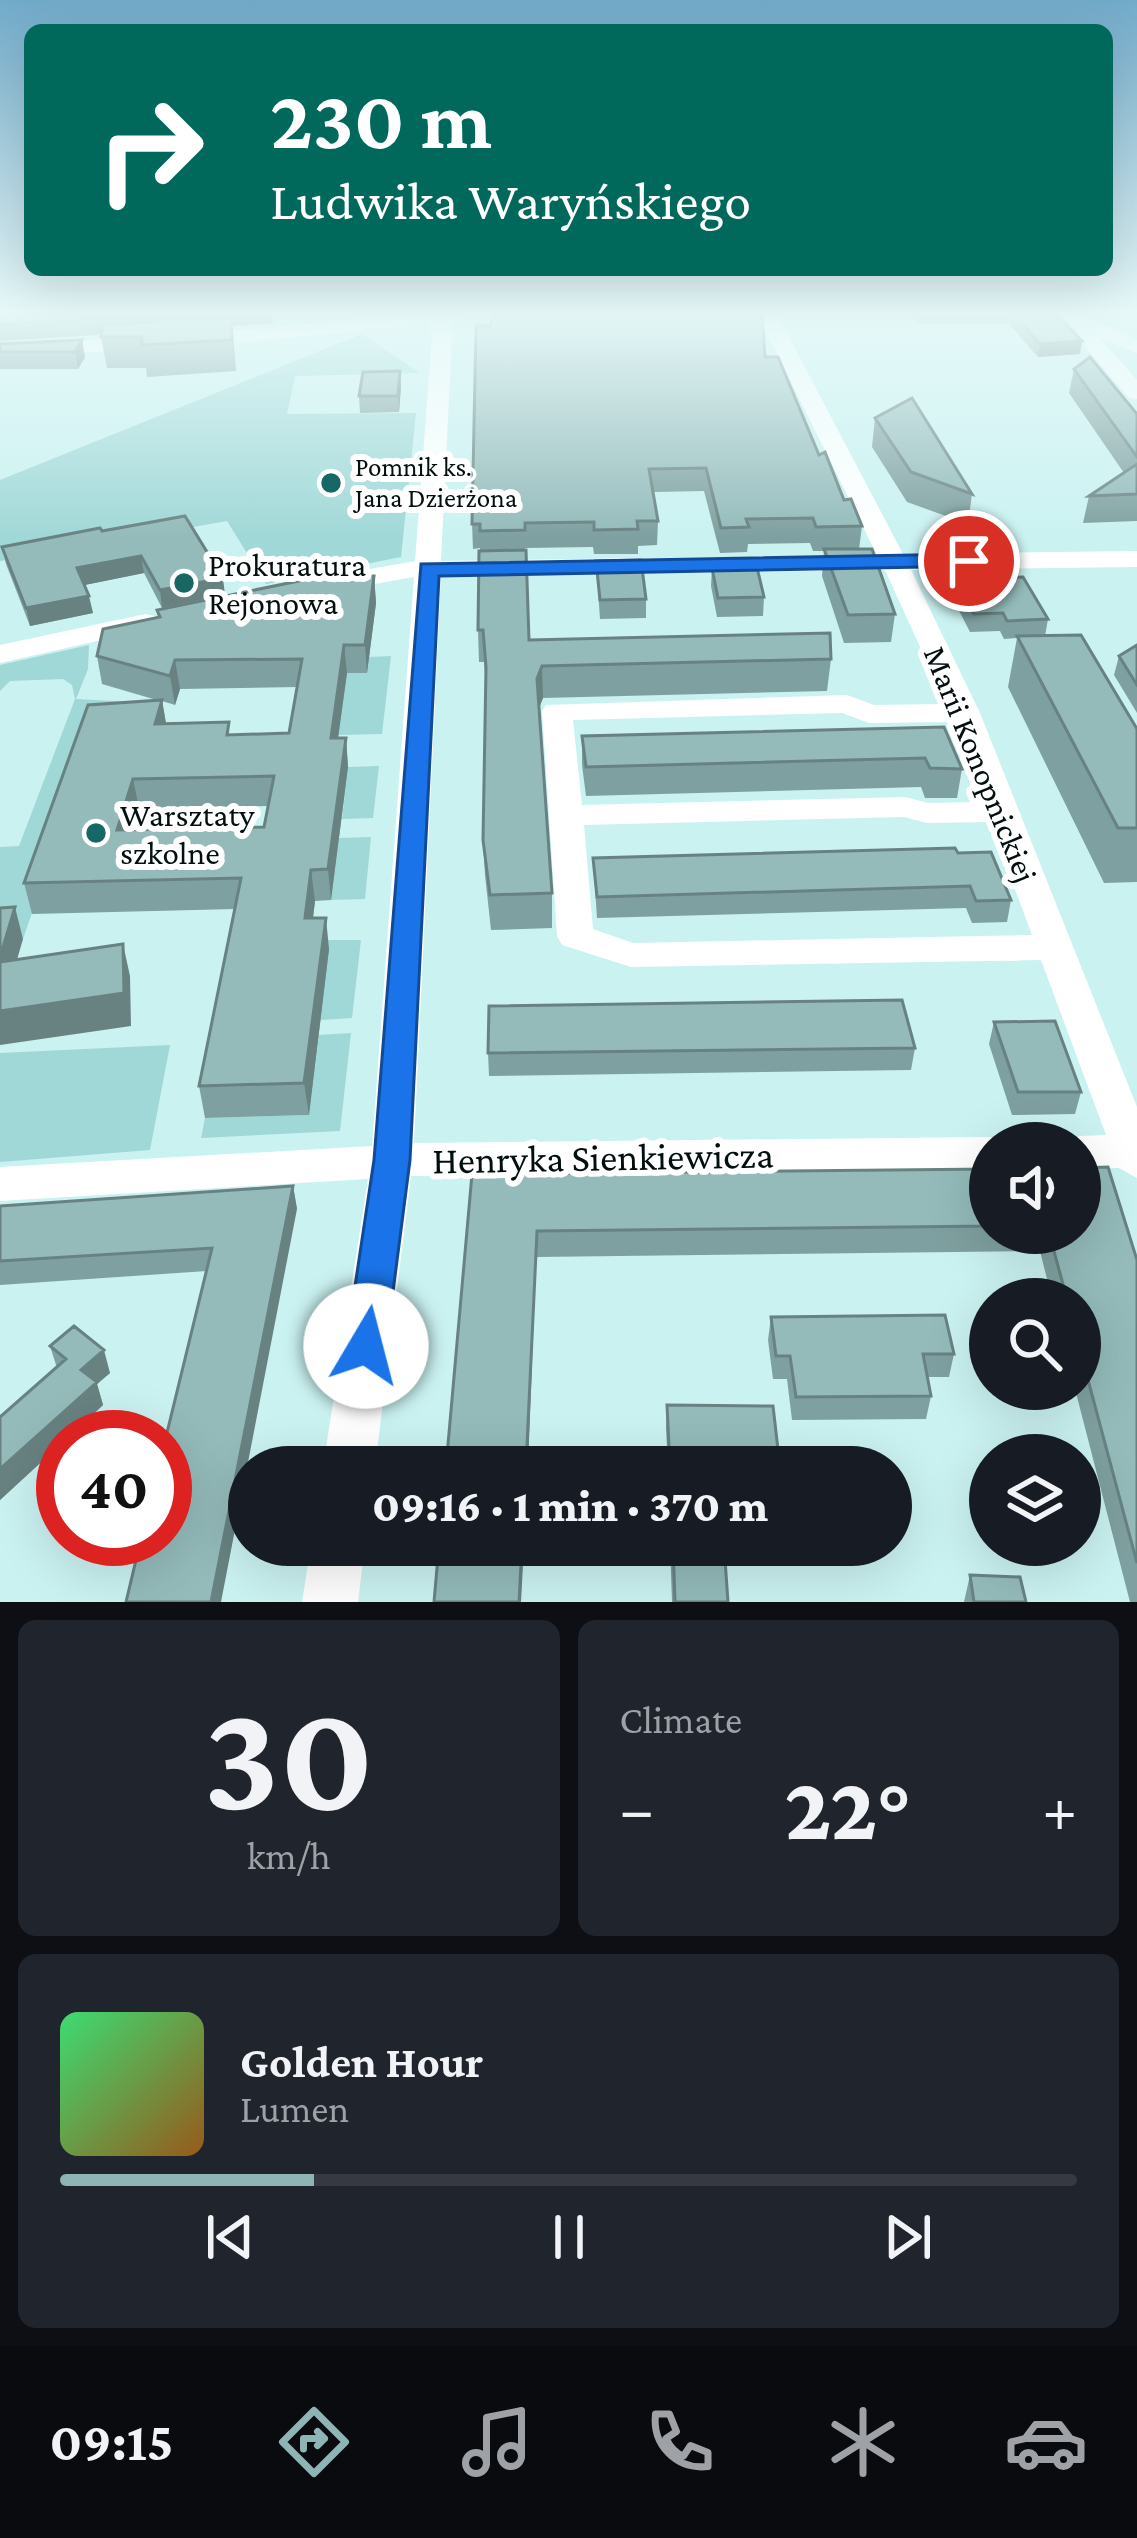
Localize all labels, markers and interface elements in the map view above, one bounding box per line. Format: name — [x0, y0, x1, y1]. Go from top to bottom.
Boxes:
icon: right — [72, 72, 228, 228]
text: 230 m — [270, 73, 492, 166]
text: Ludwika Waryńskiego — [270, 171, 751, 231]
place label: Pomnik ks. Jana Dzierżona — [352, 452, 517, 513]
marker: Pomnik ks. Jana Dzierżona — [318, 470, 344, 496]
pin — [918, 510, 1020, 612]
icon: arrive — [936, 528, 1002, 594]
place label: Prokuratura Rejonowa — [208, 546, 366, 621]
marker: Prokuratura Rejonowa — [171, 570, 197, 596]
street label: Marii Konopnickiej — [917, 641, 1045, 887]
place label: Warsztaty szkolne — [120, 796, 255, 871]
marker: Warsztaty szkolne — [83, 820, 109, 846]
map controls — [969, 1122, 1101, 1566]
button: sound — [969, 1122, 1101, 1254]
street label: Henryka Sienkiewicza — [432, 1133, 774, 1182]
button: search — [969, 1278, 1101, 1410]
position arrow — [303, 1283, 429, 1409]
speed limit sign: 40 — [36, 1410, 192, 1566]
button: layers — [969, 1434, 1101, 1566]
text: 09:16 · 1 min · 370 m — [372, 1481, 768, 1531]
text: 30 — [203, 1669, 374, 1843]
text: Climate — [620, 1698, 742, 1741]
text: 22° — [785, 1758, 912, 1858]
text: − — [620, 1772, 654, 1845]
text: + — [1042, 1772, 1077, 1845]
text: km/h — [247, 1834, 331, 1877]
text: Golden Hour — [240, 2037, 483, 2087]
text: Lumen — [240, 2087, 349, 2130]
icon: previous — [197, 2204, 263, 2270]
icon: pause — [536, 2204, 602, 2270]
icon: next — [875, 2204, 941, 2270]
icon: directions — [272, 2400, 356, 2484]
icon: music — [455, 2400, 539, 2484]
icon: phone — [638, 2400, 722, 2484]
icon: climate — [821, 2400, 905, 2484]
icon: car — [1004, 2400, 1088, 2484]
text: 09:15 — [49, 2412, 173, 2472]

